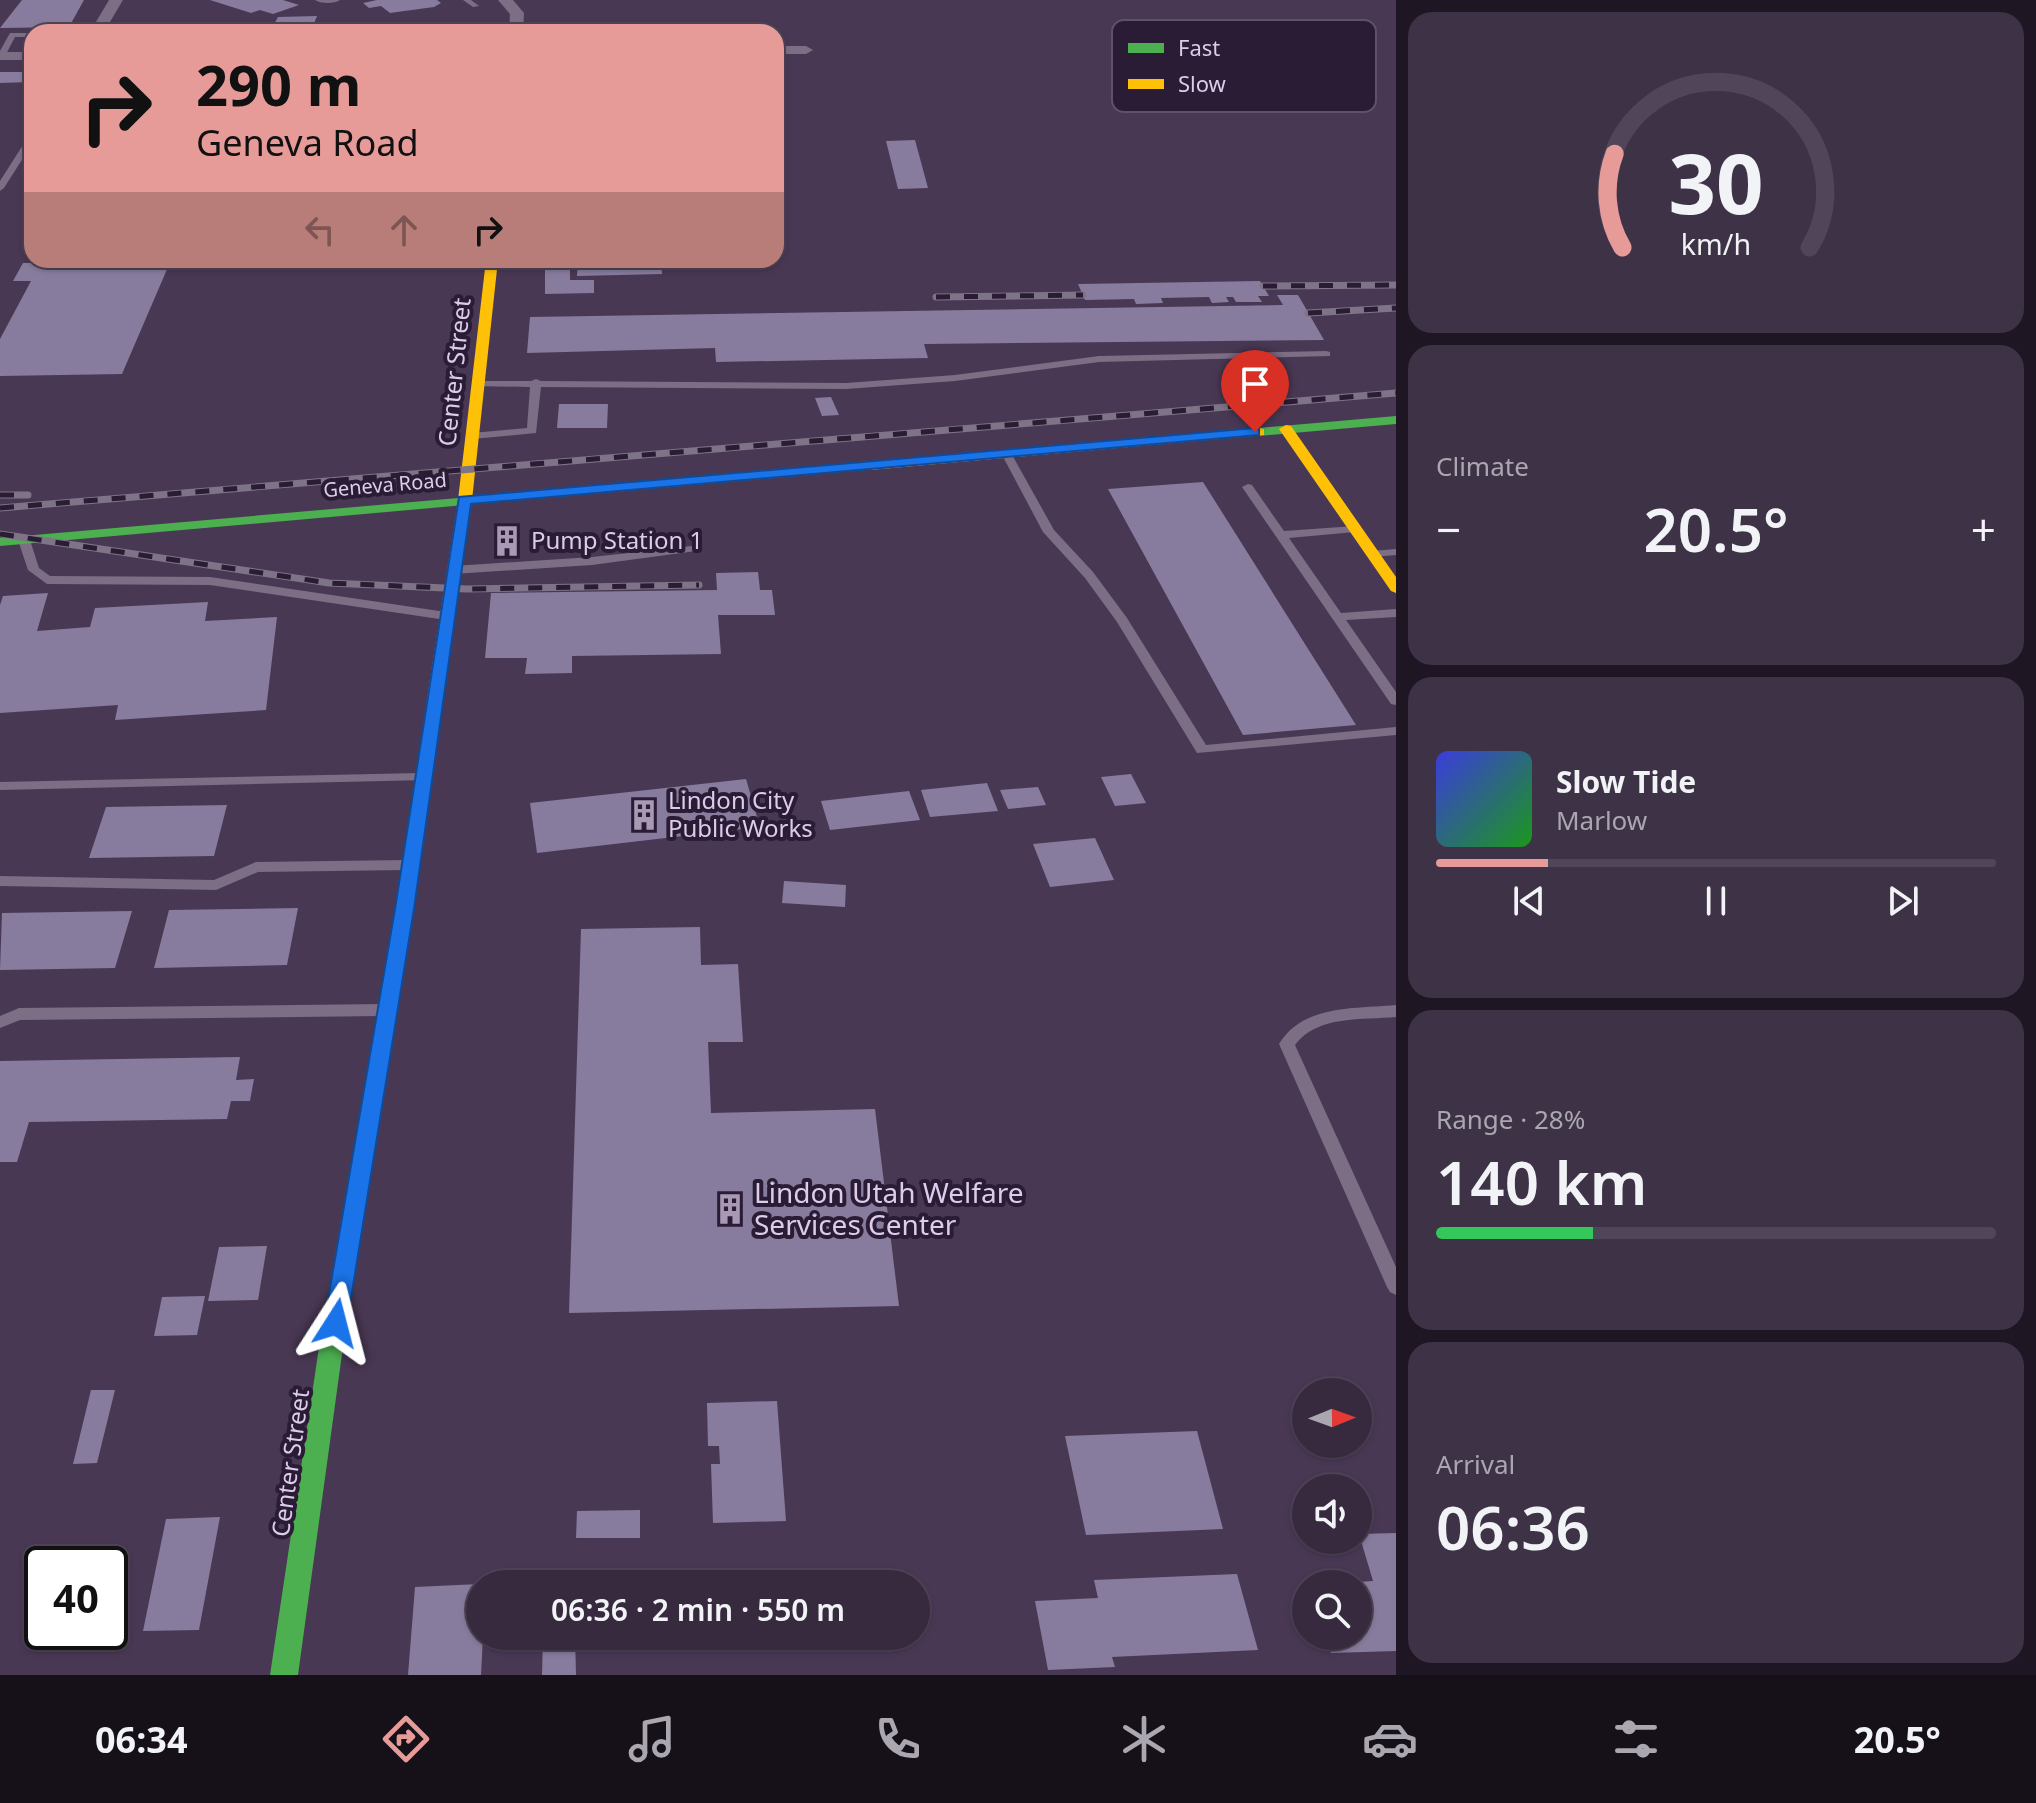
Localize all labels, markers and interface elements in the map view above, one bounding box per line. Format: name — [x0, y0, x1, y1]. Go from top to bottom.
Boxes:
legend — [1112, 20, 1376, 112]
text: Fast — [1178, 32, 1220, 62]
text: 290 m — [196, 46, 361, 122]
icon: right — [64, 56, 168, 160]
text: Slow — [1178, 68, 1227, 98]
text: Geneva Road — [196, 118, 419, 167]
text: 30 — [1668, 125, 1764, 238]
icon: left — [298, 208, 342, 252]
icon: ahead — [382, 208, 426, 252]
icon: right — [466, 208, 510, 252]
text: km/h — [1681, 224, 1751, 263]
street label: Center Street — [429, 296, 478, 448]
pin — [1221, 350, 1289, 432]
icon: arrive — [1233, 362, 1277, 406]
text: Climate — [1436, 448, 1529, 484]
street label: Geneva Road — [322, 466, 448, 503]
text: 20.5° — [1643, 488, 1789, 570]
text: − — [1436, 499, 1461, 559]
text: + — [1971, 499, 1996, 559]
place label: Pump Station 1 — [531, 523, 703, 556]
building icon: Pump Station 1 — [490, 524, 524, 558]
text: Slow Tide — [1556, 761, 1696, 802]
place label: Lindon City Public Works — [668, 783, 813, 844]
building icon: Lindon City Public Works — [627, 798, 661, 832]
text: Marlow — [1556, 802, 1647, 838]
icon: previous — [1507, 879, 1551, 923]
icon: pause — [1694, 879, 1738, 923]
icon: next — [1881, 879, 1925, 923]
text: Range · 28% — [1436, 1101, 1585, 1137]
text: 140 km — [1436, 1141, 1647, 1223]
place label: Lindon Utah Welfare Services Center — [754, 1173, 1023, 1243]
building icon: Lindon Utah Welfare Services Center — [713, 1192, 747, 1226]
position arrow — [294, 1281, 378, 1365]
north arrow — [1292, 1378, 1372, 1458]
map controls — [1292, 1378, 1372, 1650]
street label: Center Street — [263, 1386, 316, 1539]
text: Arrival — [1436, 1446, 1515, 1482]
button: sound — [1292, 1474, 1372, 1554]
text: 06:36 — [1436, 1486, 1590, 1568]
speed limit sign: 40 — [24, 1546, 128, 1650]
button: search — [1292, 1570, 1372, 1650]
text: 06:36 · 2 min · 550 m — [551, 1589, 845, 1630]
icon: directions — [378, 1711, 434, 1767]
icon: music — [624, 1711, 680, 1767]
icon: phone — [870, 1711, 926, 1767]
icon: climate — [1116, 1711, 1172, 1767]
icon: car — [1362, 1711, 1418, 1767]
icon: filters — [1608, 1711, 1664, 1767]
text: 06:34 — [95, 1715, 188, 1764]
text: 20.5° — [1854, 1715, 1941, 1764]

